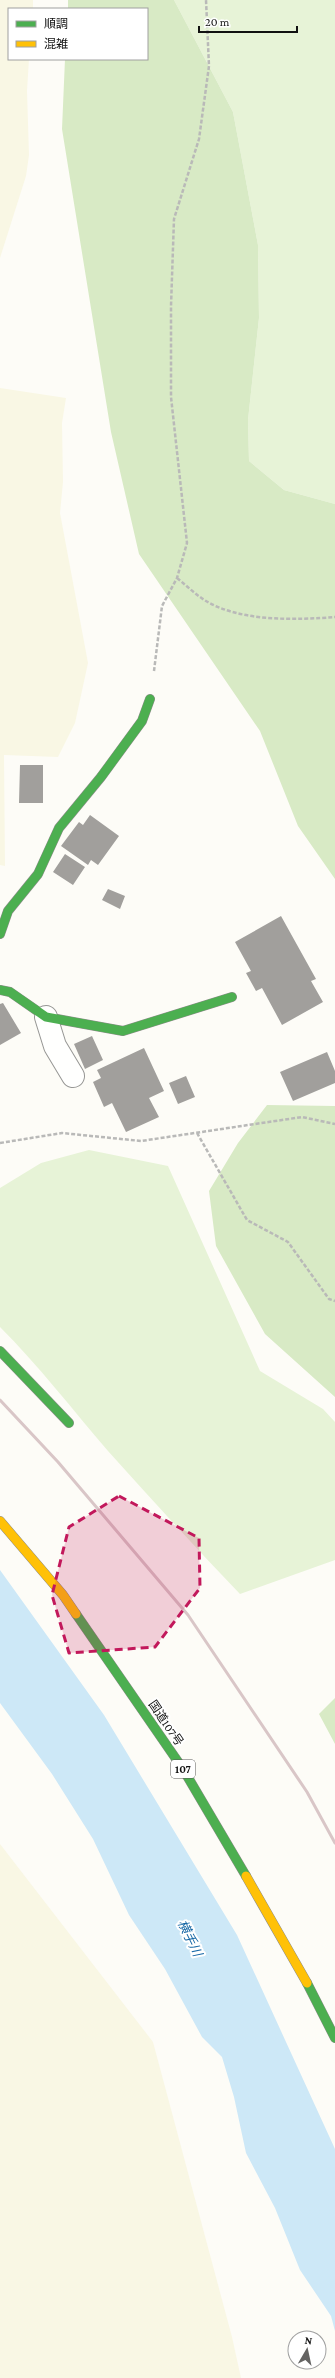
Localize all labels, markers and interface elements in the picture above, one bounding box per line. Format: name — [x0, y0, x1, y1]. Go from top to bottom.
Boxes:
legend — [8, 8, 148, 60]
scale bar — [199, 8, 297, 34]
text: 20 m — [205, 15, 230, 29]
text: 順調 — [44, 17, 68, 31]
text: 混雑 — [44, 37, 68, 51]
street label: 国道107号 — [146, 1698, 186, 1748]
road number: 107 — [171, 1760, 195, 1778]
water label: 横手川 — [175, 1917, 206, 1961]
north arrow — [287, 2330, 327, 2370]
text: N — [304, 2334, 314, 2347]

